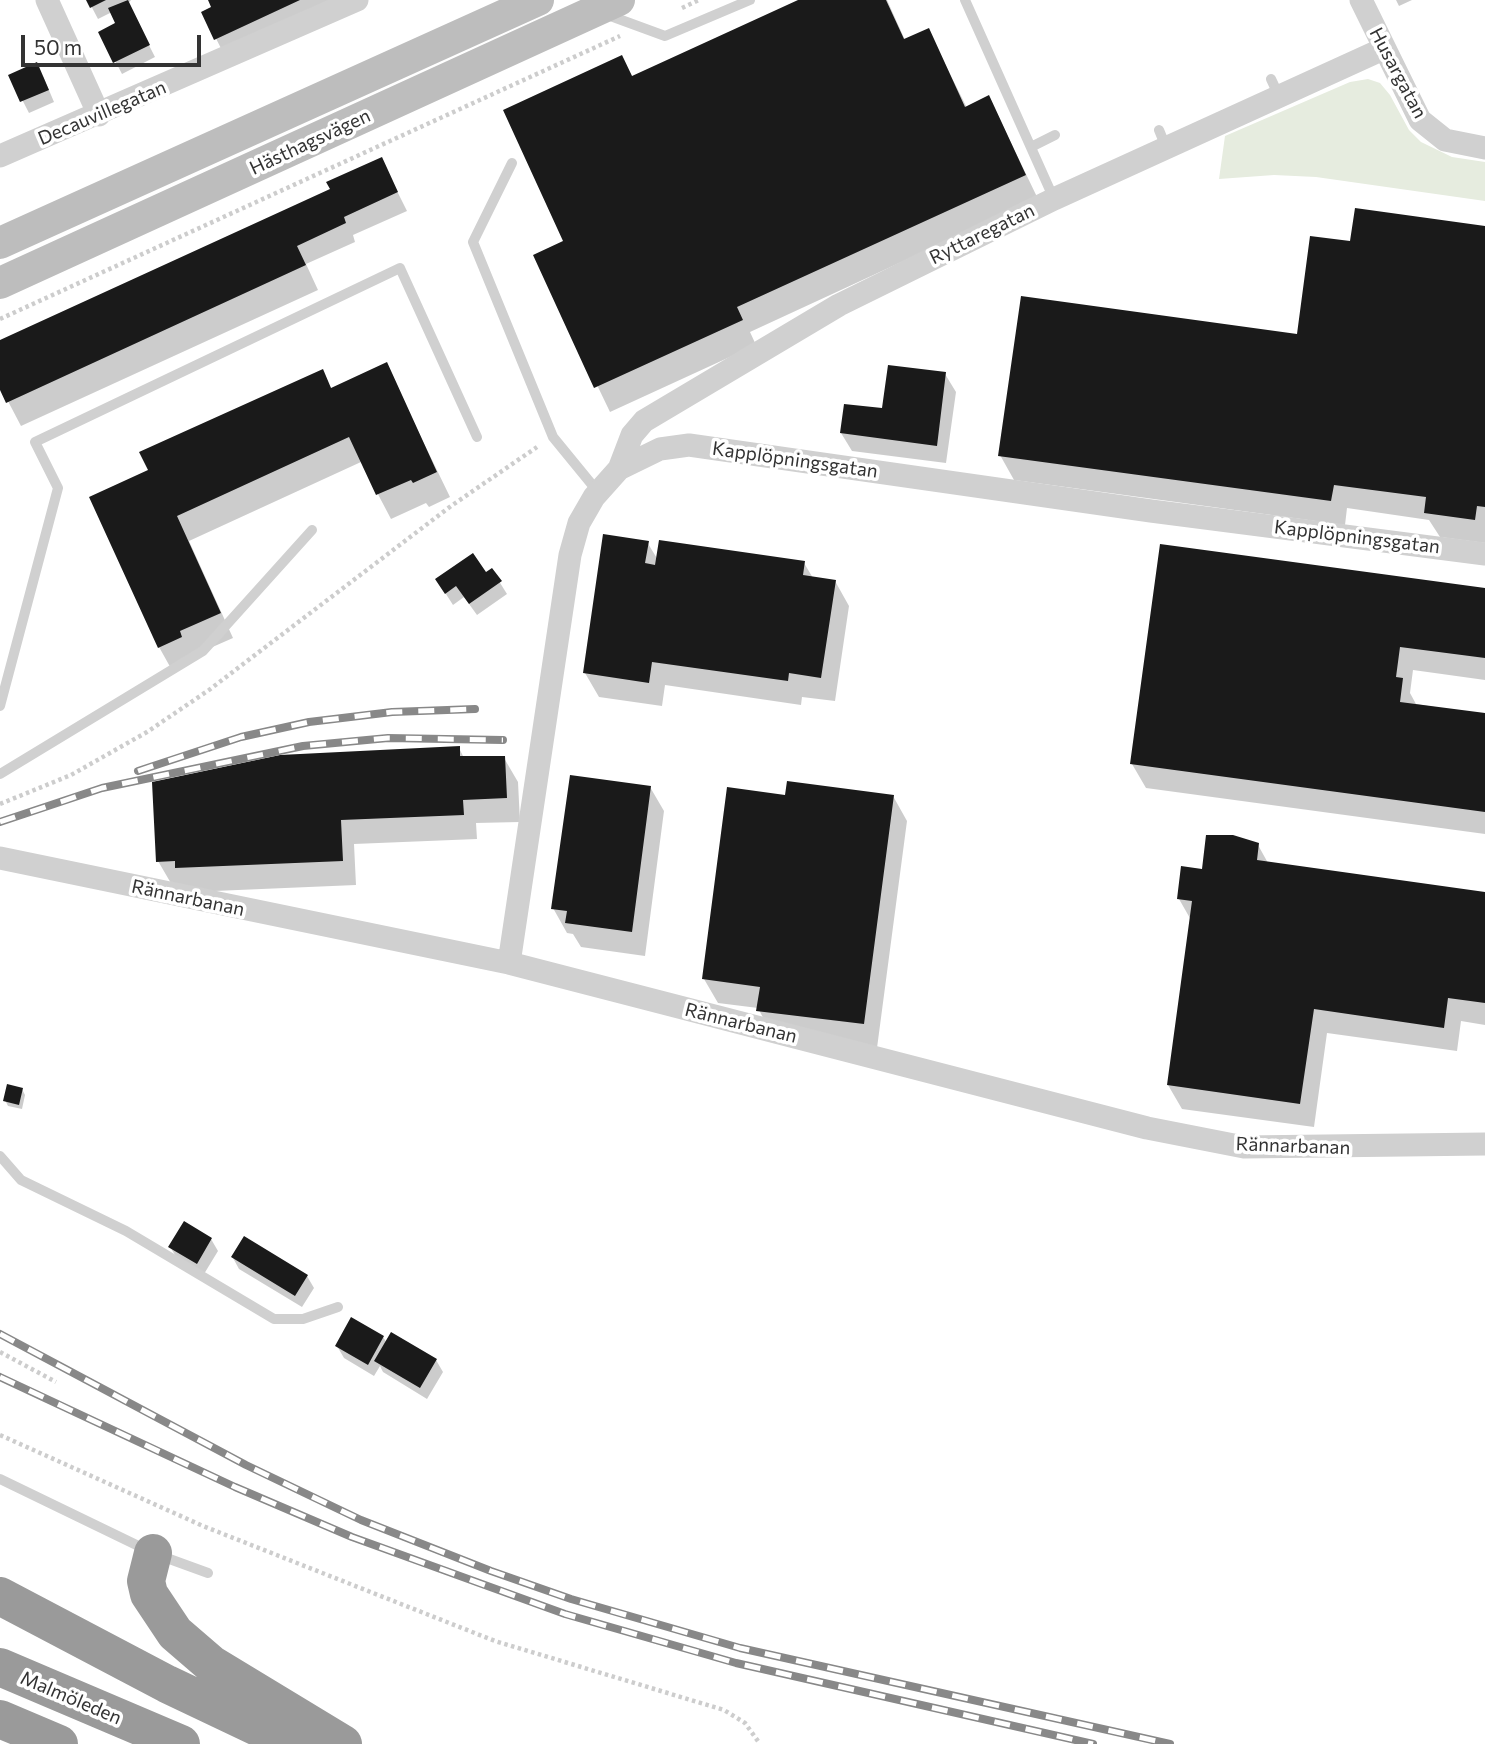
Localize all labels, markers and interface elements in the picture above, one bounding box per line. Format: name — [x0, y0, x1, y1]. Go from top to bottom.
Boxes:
scale bar — [24, 21, 205, 65]
street label: Husargatan — [1365, 24, 1431, 122]
text: 50 m — [34, 34, 82, 59]
street label: Decauvillegatan — [35, 76, 169, 150]
street label: Hästhagsvägen — [246, 104, 374, 180]
street label: Ryttaregatan — [926, 199, 1038, 269]
street label: Kapplöpningsgatan — [711, 437, 879, 483]
street label: Kapplöpningsgatan — [1273, 516, 1441, 558]
street label: Rännarbanan — [130, 875, 246, 921]
street label: Rännarbanan — [683, 998, 799, 1048]
street label: Rännarbanan — [1235, 1133, 1351, 1159]
street label: Malmöleden — [17, 1667, 125, 1729]

